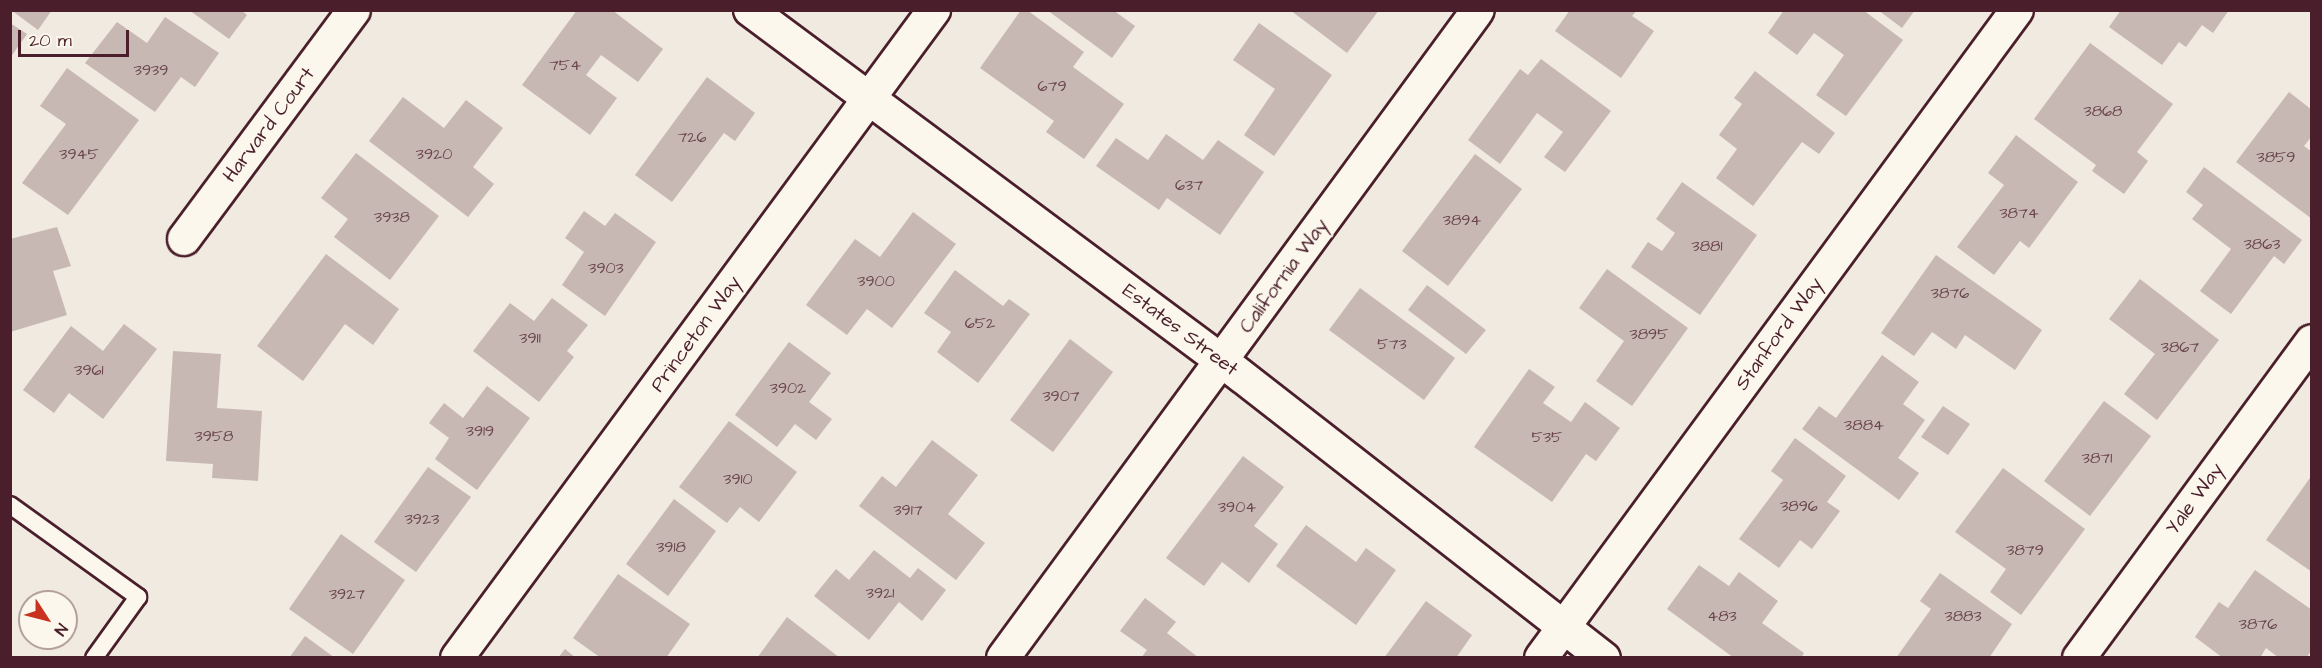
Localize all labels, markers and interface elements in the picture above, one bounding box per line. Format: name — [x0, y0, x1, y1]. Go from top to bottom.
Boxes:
scale bar — [21, 18, 132, 56]
text: 20 m — [29, 28, 72, 53]
house number: 754 — [549, 55, 581, 75]
house number: 3939 — [134, 60, 168, 80]
street label: Harvard Court — [218, 63, 320, 187]
house number: 679 — [1038, 76, 1066, 96]
house number: 3868 — [2084, 101, 2122, 121]
house number: 726 — [677, 127, 707, 147]
house number: 3945 — [59, 144, 99, 164]
house number: 3920 — [416, 144, 452, 164]
house number: 3859 — [2257, 147, 2295, 167]
house number: 637 — [1175, 175, 1203, 195]
house number: 3874 — [1999, 203, 2039, 223]
house number: 3938 — [374, 207, 410, 227]
house number: 3894 — [1443, 210, 1481, 230]
street label: California Way — [1234, 214, 1334, 338]
house number: 3863 — [2244, 234, 2280, 254]
house number: 3881 — [1692, 236, 1722, 256]
house number: 3903 — [588, 258, 624, 278]
street label: Princeton Way — [646, 271, 746, 397]
house number: 3900 — [857, 271, 895, 291]
street label: Stanford Way — [1730, 273, 1828, 395]
street label: Estates Street — [1117, 279, 1243, 381]
house number: 3876 — [1931, 283, 1969, 303]
house number: 652 — [965, 313, 995, 333]
house number: 3895 — [1630, 324, 1668, 344]
house number: 3911 — [519, 328, 541, 348]
house number: 573 — [1377, 334, 1407, 354]
house number: 3867 — [2161, 337, 2199, 357]
house number: 3961 — [74, 360, 104, 380]
house number: 3902 — [770, 378, 806, 398]
house number: 3907 — [1042, 386, 1080, 406]
house number: 3884 — [1844, 415, 1884, 435]
house number: 3919 — [466, 421, 494, 441]
house number: 3958 — [195, 426, 233, 446]
house number: 535 — [1532, 427, 1562, 447]
house number: 3871 — [2082, 448, 2112, 468]
street label: Yale Way — [2161, 458, 2229, 540]
house number: 3910 — [723, 469, 753, 489]
house number: 3896 — [1780, 496, 1818, 516]
house number: 3904 — [1218, 497, 1256, 517]
house number: 3917 — [893, 500, 923, 520]
house number: 3923 — [405, 509, 439, 529]
house number: 3918 — [656, 537, 686, 557]
house number: 3879 — [2006, 540, 2044, 560]
house number: 3921 — [866, 583, 894, 603]
house number: 3927 — [329, 584, 365, 604]
north arrow — [18, 590, 78, 650]
house number: 483 — [1707, 606, 1737, 626]
house number: 3883 — [1944, 606, 1982, 626]
house number: 3876 — [2239, 614, 2277, 634]
text: N — [49, 619, 73, 640]

